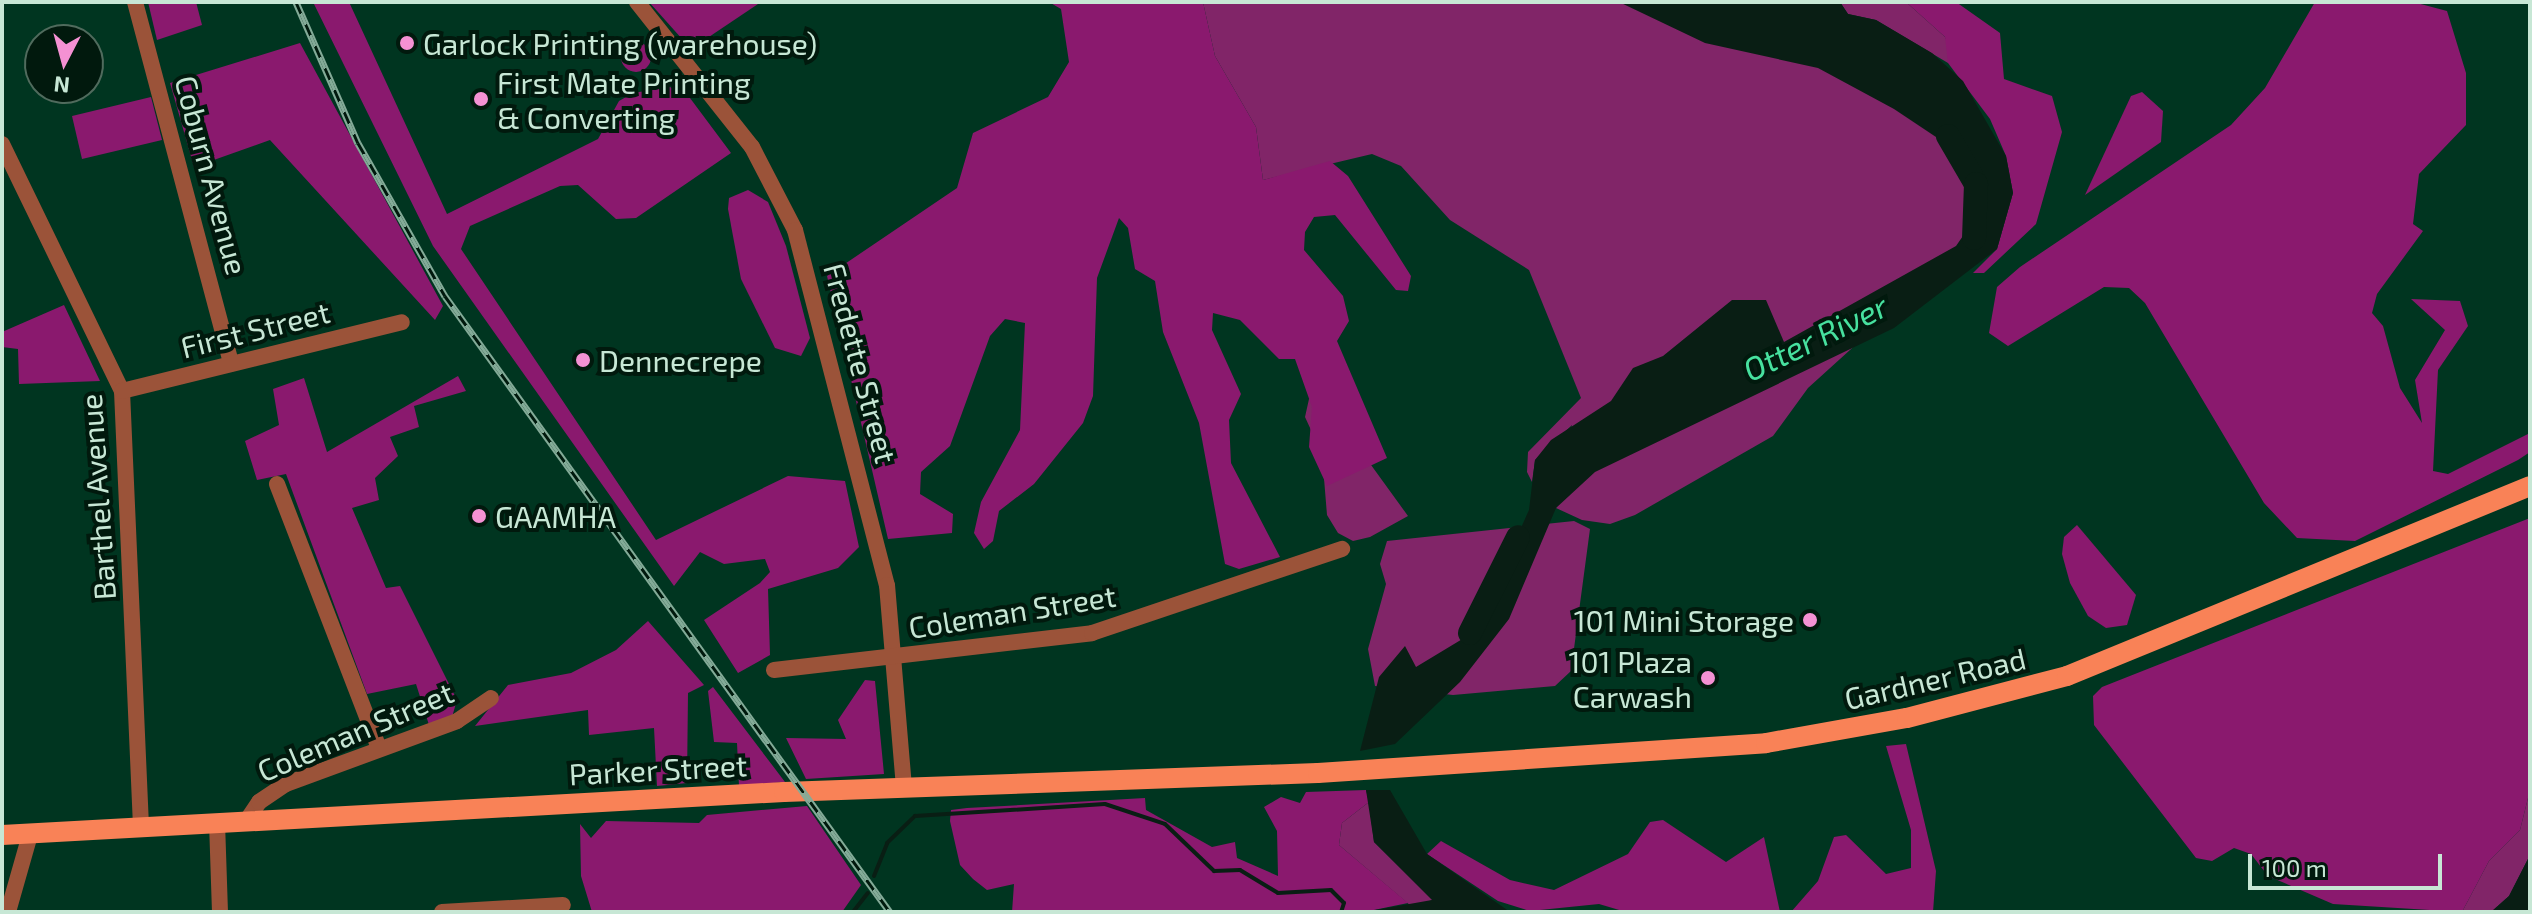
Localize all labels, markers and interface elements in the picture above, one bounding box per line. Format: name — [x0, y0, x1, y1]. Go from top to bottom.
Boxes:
north arrow — [24, 24, 104, 104]
place label: Garlock Printing (warehouse) — [423, 25, 818, 61]
marker: Garlock Printing (warehouse) — [398, 34, 416, 52]
place label: First Mate Printing & Converting — [497, 64, 751, 134]
street label: Coburn Avenue — [168, 71, 256, 279]
text: N — [52, 72, 71, 100]
marker: First Mate Printing & Converting — [472, 90, 490, 108]
street label: Fredette Street — [817, 259, 905, 467]
water label: Otter River — [1736, 285, 1894, 389]
street label: First Street — [177, 293, 333, 365]
place label: Dennecrepe — [599, 342, 762, 378]
marker: Dennecrepe — [574, 351, 592, 369]
street label: Barthel Avenue — [72, 392, 122, 602]
place label: GAAMHA — [495, 498, 616, 534]
marker: GAAMHA — [470, 507, 488, 525]
street label: Coleman Street — [906, 577, 1118, 645]
place label: 101 Mini Storage — [1574, 602, 1794, 638]
marker: 101 Mini Storage — [1801, 611, 1819, 629]
street label: Gardner Road — [1841, 640, 2029, 716]
place label: 101 Plaza Carwash — [1568, 643, 1692, 714]
marker: 101 Plaza Carwash — [1699, 669, 1717, 687]
street label: Coleman Street — [252, 674, 458, 788]
street label: Parker Street — [568, 746, 748, 792]
scale bar — [2252, 838, 2446, 888]
text: 100 m — [2262, 853, 2327, 882]

